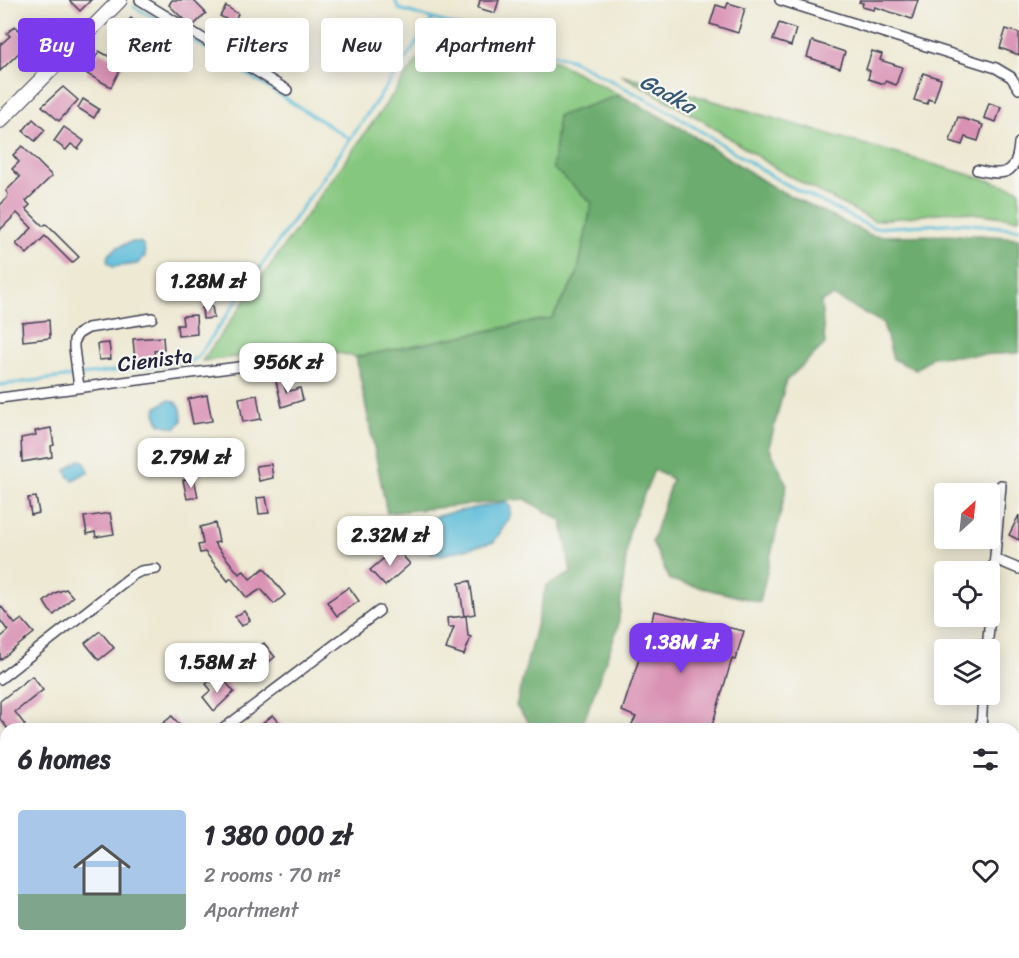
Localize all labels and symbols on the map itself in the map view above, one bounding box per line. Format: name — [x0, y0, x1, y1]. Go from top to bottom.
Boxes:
water label: Gadka — [632, 62, 706, 126]
pin: 1.28M zł — [146, 262, 270, 313]
street label: Cienista — [115, 336, 195, 383]
pin: 956K zł — [233, 343, 343, 394]
pin: 2.79M zł — [129, 438, 253, 489]
north arrow — [934, 483, 1000, 549]
pin: 2.32M zł — [328, 516, 452, 567]
pin: 1.38M zł — [619, 623, 743, 674]
pin: 1.58M zł — [155, 643, 279, 694]

